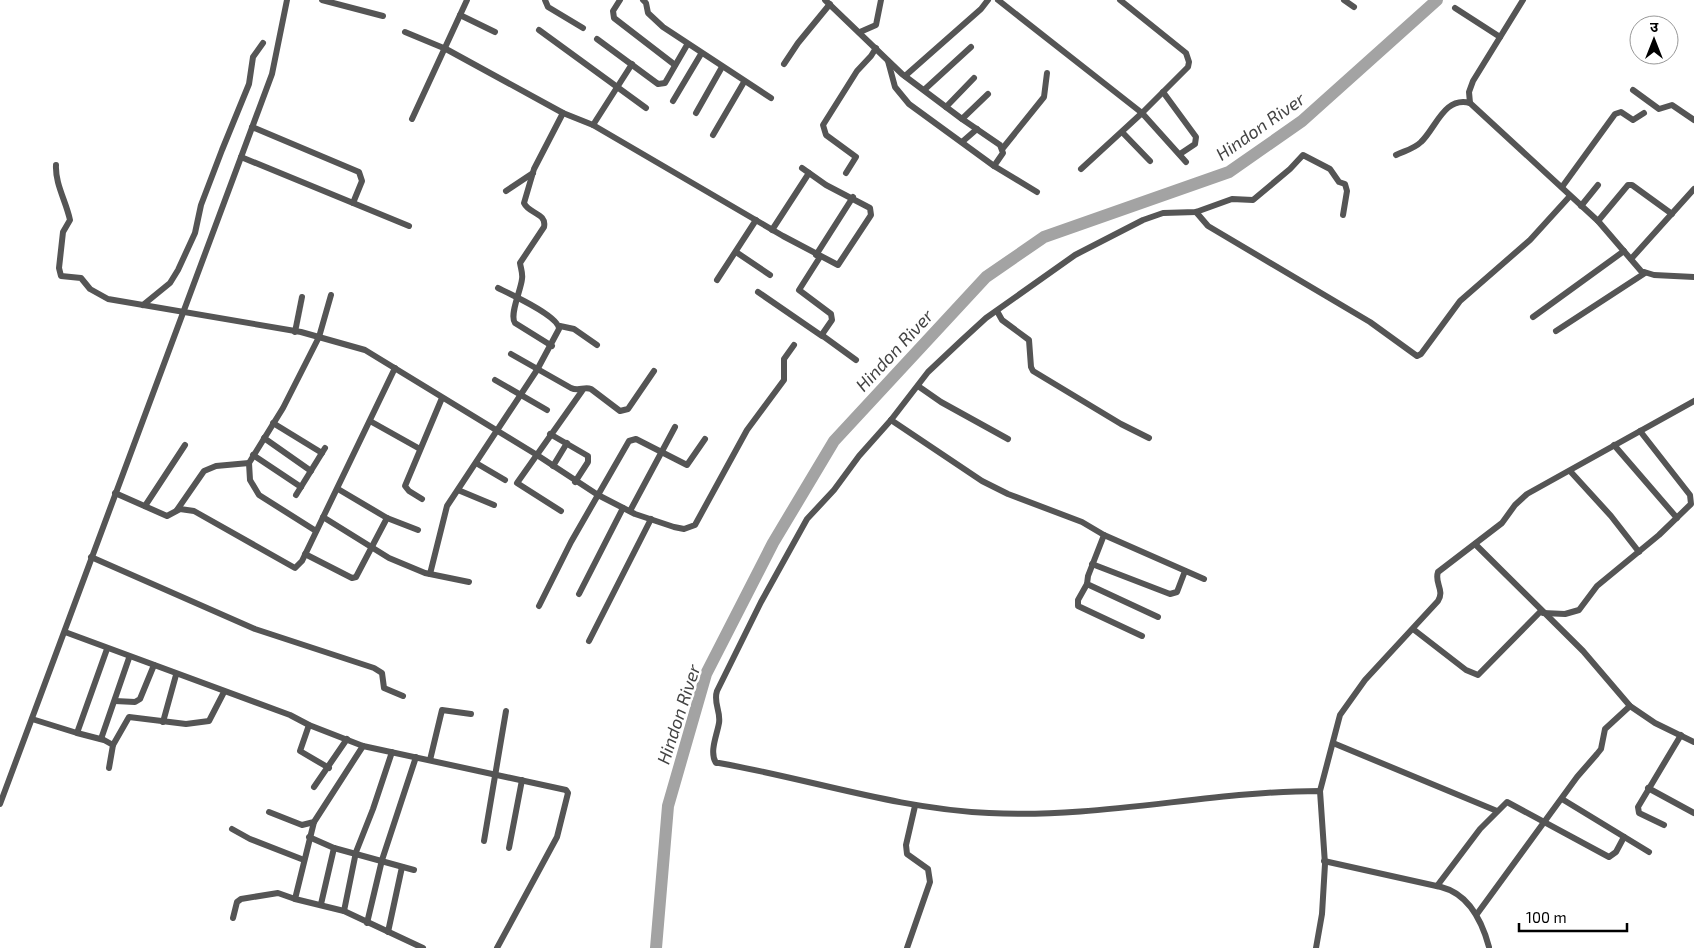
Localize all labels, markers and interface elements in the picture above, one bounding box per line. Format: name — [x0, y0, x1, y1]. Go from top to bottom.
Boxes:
north arrow — [1629, 15, 1679, 65]
text: उ — [1650, 18, 1659, 35]
water label: Hindon River — [1211, 87, 1309, 165]
water label: Hindon River — [851, 304, 938, 395]
water label: Hindon River — [652, 661, 705, 767]
scale bar — [1519, 900, 1626, 932]
text: 100 m — [1526, 908, 1567, 926]

